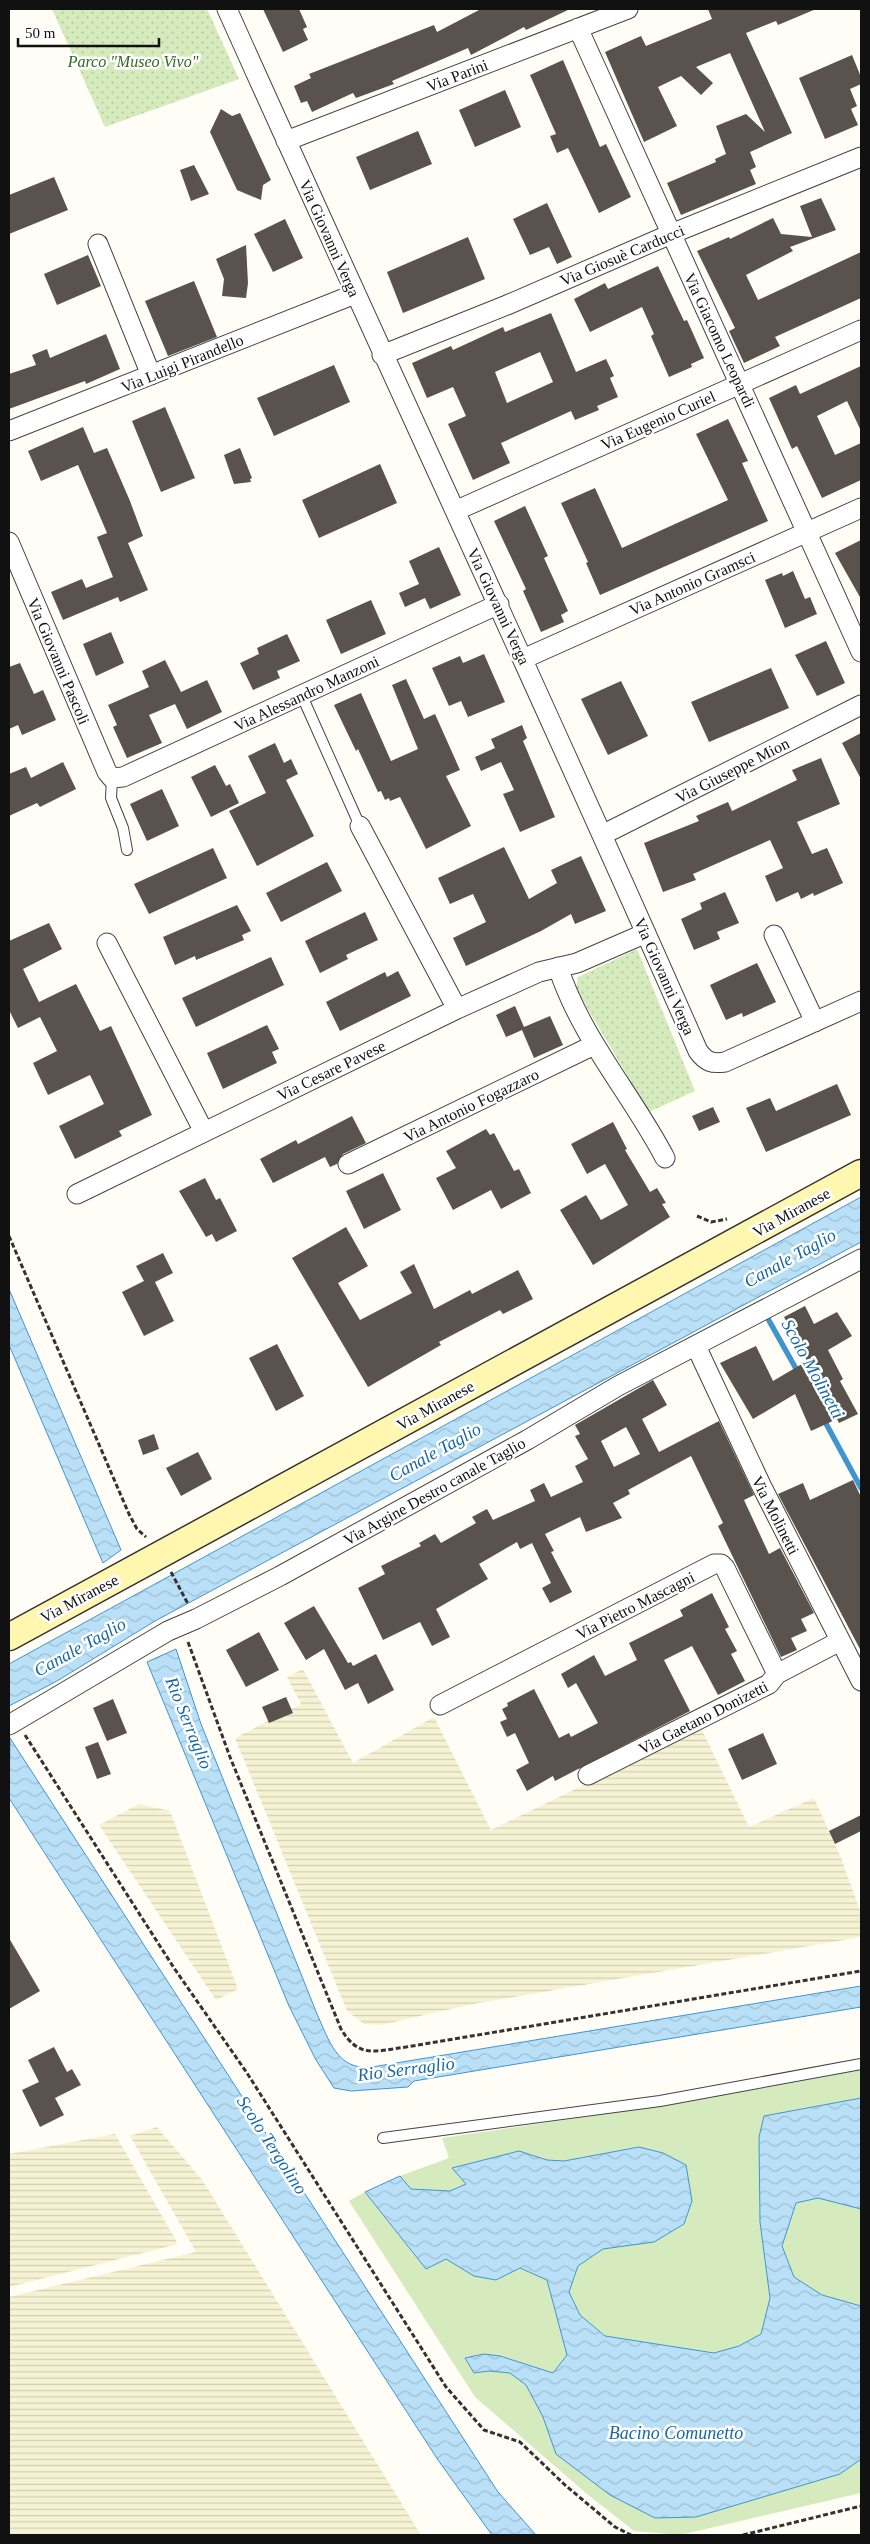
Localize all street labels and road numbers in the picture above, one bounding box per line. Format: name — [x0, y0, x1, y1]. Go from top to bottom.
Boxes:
street label: Via Parini — [424, 56, 491, 95]
street label: Via Giovanni Verga — [295, 177, 363, 300]
street label: Via Giosuè Carducci — [558, 221, 687, 289]
street label: Via Giacomo Leopardi — [680, 270, 758, 411]
street label: Via Luigi Pirandello — [118, 331, 246, 397]
street label: Via Eugenio Curiel — [598, 387, 719, 454]
street label: Via Giovanni Verga — [463, 545, 533, 668]
street label: Via Antonio Gramsci — [627, 548, 758, 619]
street label: Via Giovanni Pascoli — [24, 595, 93, 728]
street label: Via Alessandro Manzoni — [231, 652, 382, 735]
street label: Via Giuseppe Mion — [673, 734, 792, 807]
street label: Via Giovanni Verga — [630, 915, 698, 1038]
street label: Via Cesare Pavese — [274, 1037, 388, 1104]
street label: Via Antonio Fogazzaro — [401, 1065, 542, 1147]
street label: Via Miranese — [750, 1184, 833, 1241]
street label: Via Miranese — [394, 1377, 477, 1434]
street label: Via Argine Destro canale Taglio — [340, 1434, 529, 1550]
street label: Via Molinetti — [749, 1473, 803, 1558]
street label: Via Pietro Mascagni — [573, 1568, 698, 1644]
street label: Via Miranese — [37, 1571, 121, 1626]
street label: Via Gaetano Donizetti — [636, 1677, 771, 1757]

